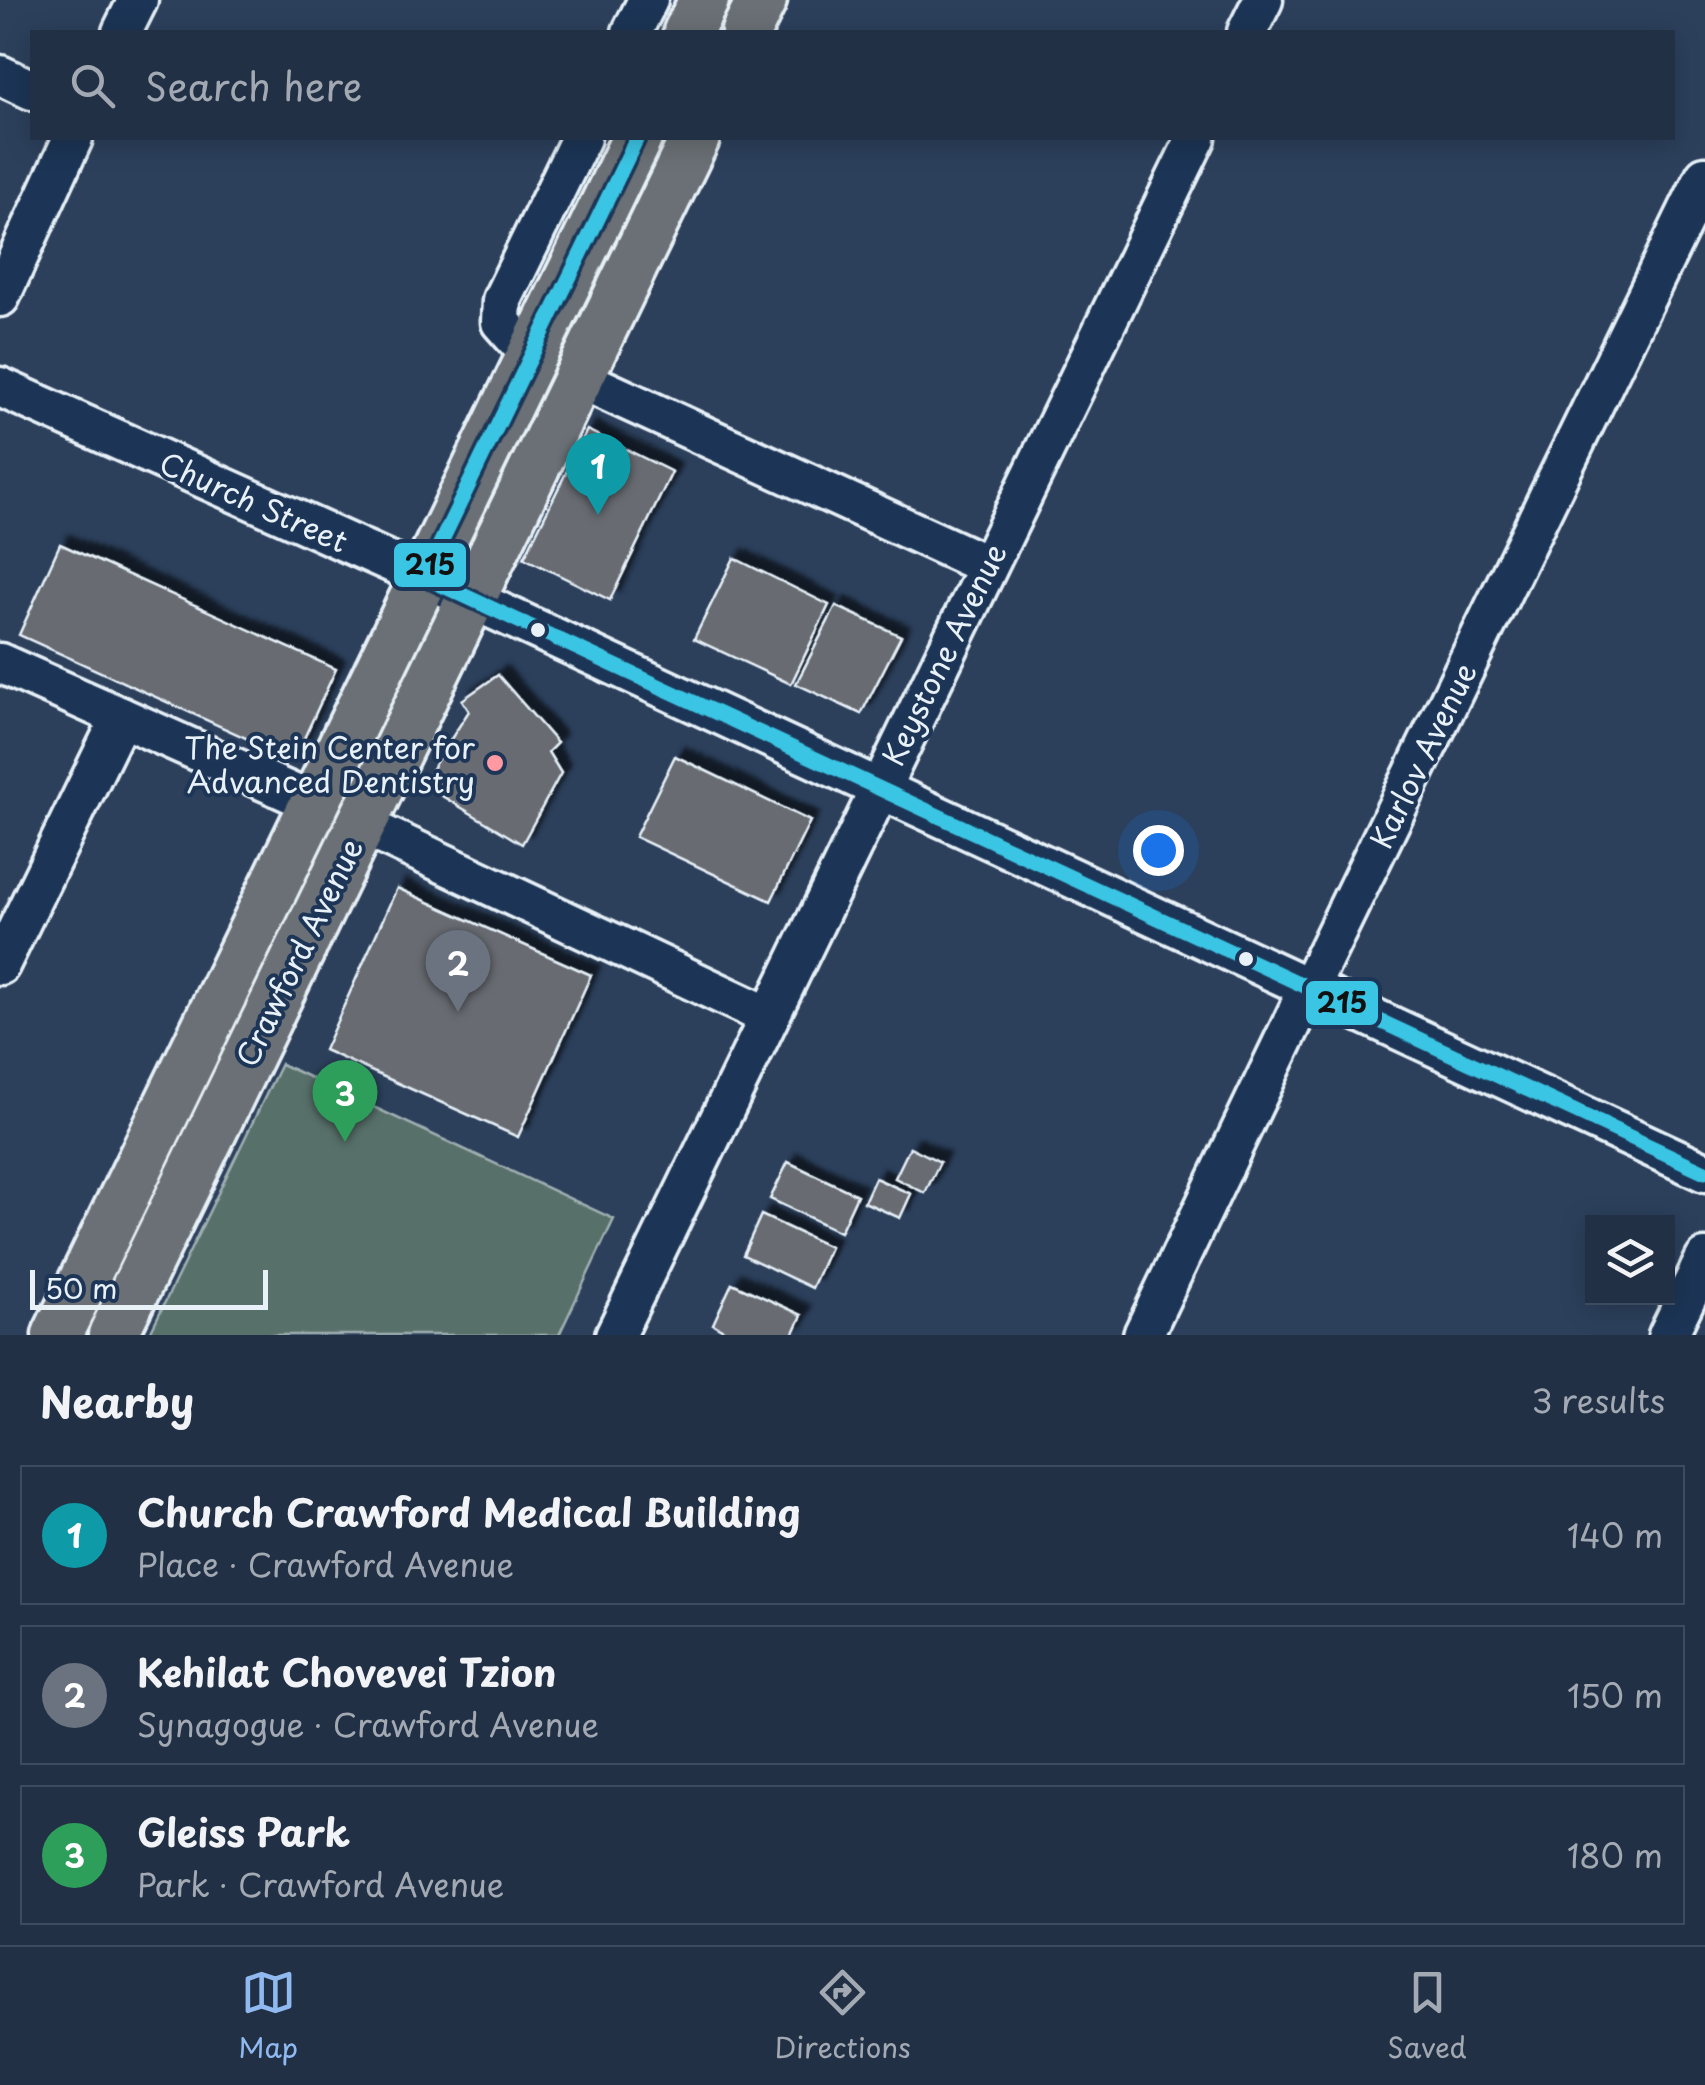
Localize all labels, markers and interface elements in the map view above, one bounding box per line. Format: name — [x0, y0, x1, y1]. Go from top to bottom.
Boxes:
search box — [30, 30, 1675, 140]
text: Search here — [145, 57, 362, 114]
icon: search — [65, 58, 120, 113]
pin: 1 — [566, 432, 630, 515]
street label: Church Street — [153, 439, 355, 563]
street label: Keystone Avenue — [870, 535, 1016, 773]
line badge: 215 — [392, 541, 468, 589]
text: 215 — [405, 542, 455, 585]
unlabelled marker — [528, 620, 548, 640]
street label: Karlov Avenue — [1358, 654, 1486, 856]
place label: The Stein Center for Advanced Dentistry — [184, 724, 475, 803]
marker: The Stein Center for Advanced Dentistry — [484, 752, 506, 774]
your location — [1133, 825, 1184, 876]
street label: Crawford Avenue — [223, 830, 373, 1074]
pin: 2 — [426, 930, 490, 1012]
unlabelled marker — [1236, 949, 1256, 969]
line badge: 215 — [1304, 979, 1380, 1027]
text: 215 — [1317, 980, 1367, 1023]
pin: 3 — [312, 1060, 378, 1142]
map controls — [1585, 1215, 1675, 1305]
button: layers — [1585, 1215, 1675, 1305]
scale bar — [30, 1265, 268, 1310]
text: 50 m — [45, 1266, 118, 1309]
text: Nearby — [40, 1369, 194, 1432]
text: 3 results — [1531, 1376, 1665, 1424]
text: Church Crawford Medical Building — [137, 1483, 801, 1540]
text: 1 — [67, 1511, 82, 1559]
text: 140 m — [1567, 1511, 1663, 1559]
text: Place · Crawford Avenue — [137, 1540, 514, 1588]
text: Kehilat Chovevei Tzion — [137, 1643, 556, 1700]
text: 2 — [63, 1671, 86, 1719]
text: 150 m — [1567, 1671, 1663, 1719]
text: Synagogue · Crawford Avenue — [137, 1700, 599, 1748]
text: Gleiss Park — [137, 1803, 350, 1860]
text: 3 — [64, 1831, 85, 1879]
text: 180 m — [1567, 1831, 1663, 1879]
text: Park · Crawford Avenue — [137, 1860, 504, 1908]
tab: Map — [238, 1965, 298, 2068]
tab: Directions — [775, 1965, 911, 2068]
tab: Saved — [1387, 1965, 1467, 2068]

